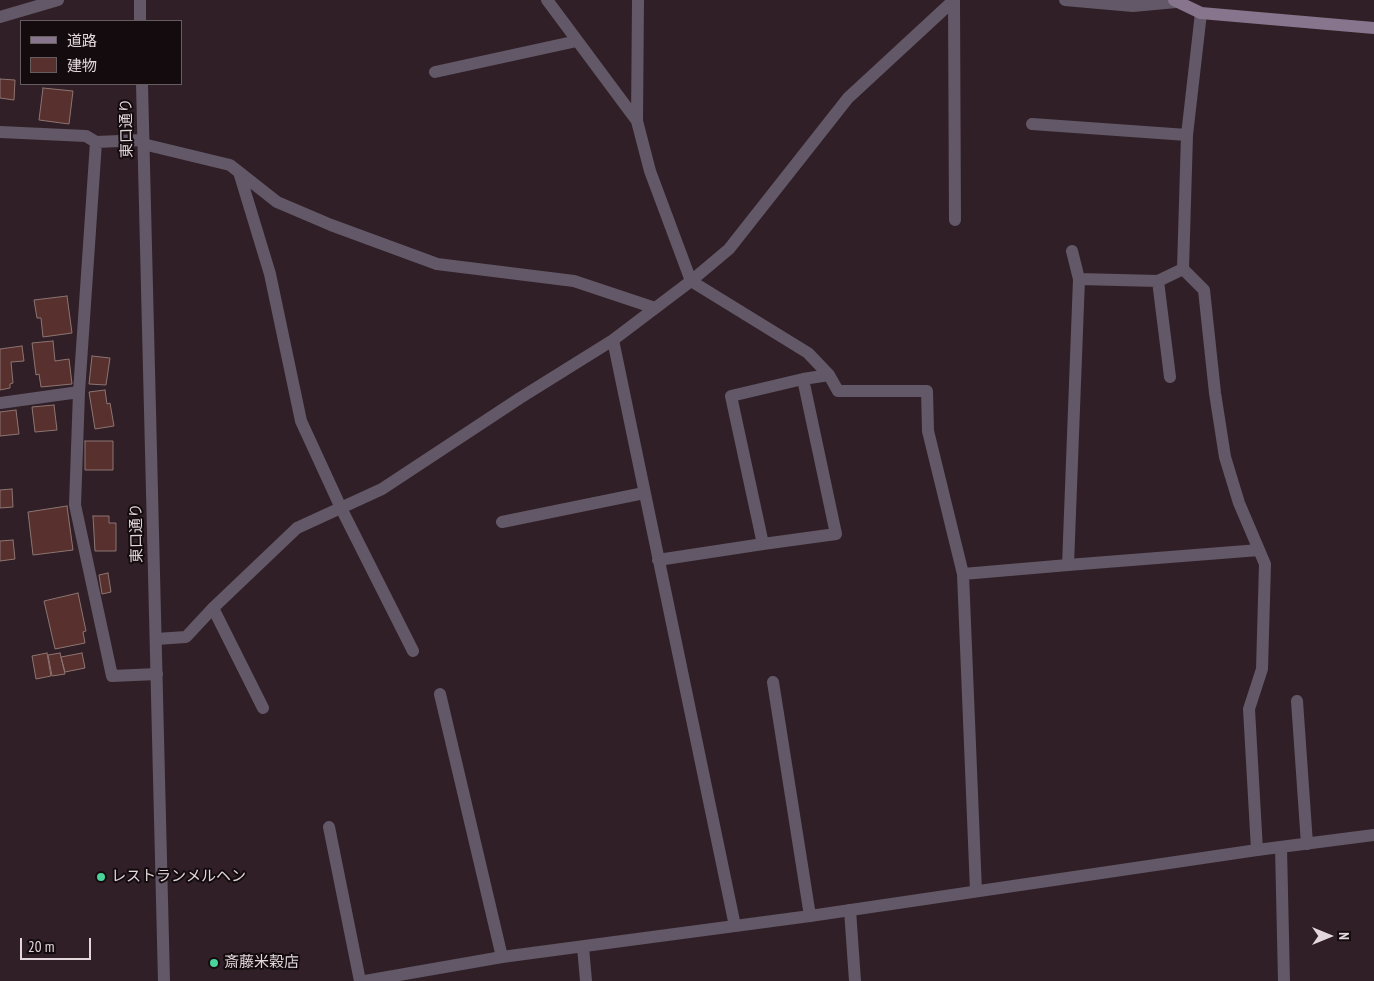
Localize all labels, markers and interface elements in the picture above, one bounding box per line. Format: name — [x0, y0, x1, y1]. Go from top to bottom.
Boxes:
legend — [20, 20, 182, 85]
text: 道路 — [67, 31, 97, 50]
text: 建物 — [67, 56, 97, 75]
street label: 東口通り — [117, 98, 137, 158]
street label: 東口通り — [127, 503, 147, 563]
place label: レストランメルヘン — [111, 868, 246, 886]
marker: レストランメルヘン — [95, 871, 107, 883]
north arrow — [1304, 911, 1354, 961]
scale bar — [22, 928, 94, 960]
text: N — [1335, 932, 1353, 940]
text: 20 m — [28, 937, 54, 956]
place label: 斎藤米穀店 — [224, 954, 299, 972]
marker: 斎藤米穀店 — [208, 957, 220, 969]

